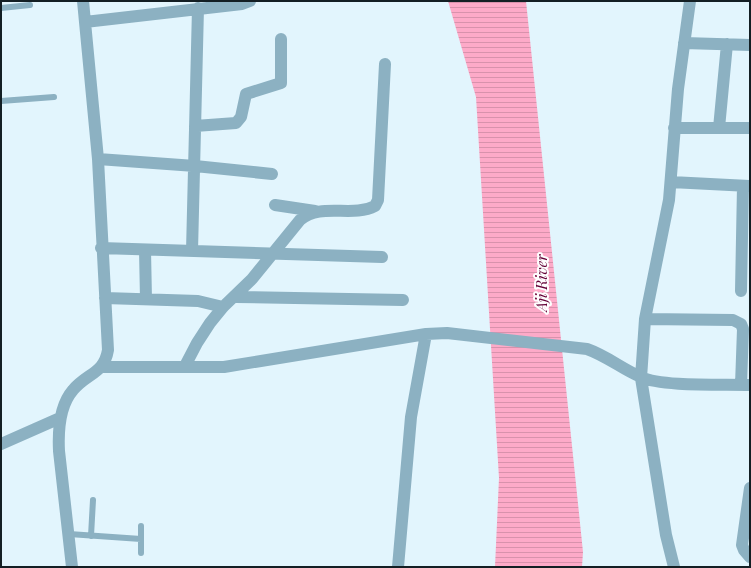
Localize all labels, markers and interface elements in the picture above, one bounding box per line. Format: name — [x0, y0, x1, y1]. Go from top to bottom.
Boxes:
water label: Aji River — [531, 254, 551, 314]

